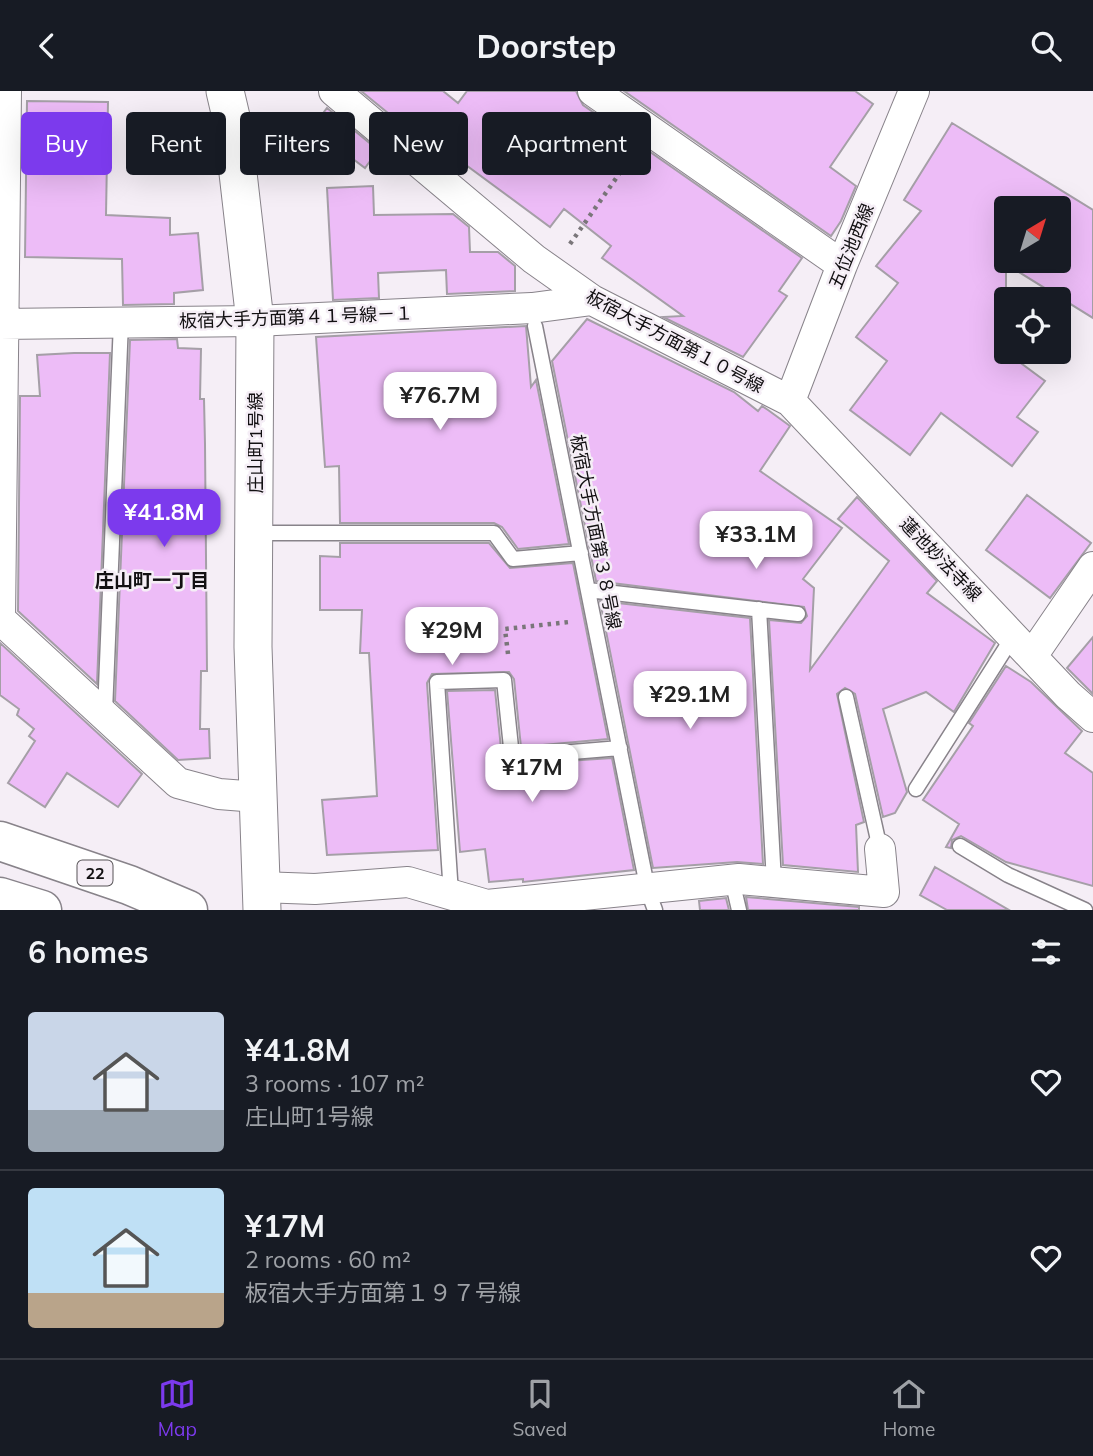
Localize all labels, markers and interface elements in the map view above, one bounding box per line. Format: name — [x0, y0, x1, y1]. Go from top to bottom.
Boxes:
text: Doorstep — [477, 26, 616, 66]
icon: back — [28, 27, 66, 65]
icon: search — [1027, 27, 1065, 65]
chip: Buy — [21, 112, 112, 175]
chip: Rent — [126, 112, 226, 175]
chip: Filters — [240, 112, 355, 175]
chip: New — [369, 112, 468, 175]
chip: Apartment — [482, 112, 651, 175]
north arrow — [994, 196, 1071, 273]
map controls — [994, 196, 1071, 364]
street label: 五位池西線 — [823, 200, 879, 292]
street label: 板宿大手方面第１０号線 — [582, 284, 768, 398]
button: locate — [994, 287, 1071, 364]
street label: 板宿大手方面第４１号線－１ — [179, 301, 413, 333]
pin: ¥76.7M — [383, 373, 497, 432]
text: ¥76.7M — [400, 380, 480, 409]
street label: 庄山町1号線 — [244, 393, 267, 493]
street label: 板宿大手方面第３８号線 — [566, 433, 626, 631]
pin: ¥41.8M — [107, 489, 221, 549]
text: ¥41.8M — [124, 497, 204, 526]
pin: ¥33.1M — [699, 511, 813, 571]
street label: 蓮池妙法寺線 — [895, 512, 987, 606]
text: ¥33.1M — [716, 519, 796, 548]
district label: 庄山町一丁目 — [95, 568, 209, 592]
pin: ¥29M — [411, 607, 493, 667]
text: ¥29M — [421, 615, 483, 644]
pin: ¥29.1M — [633, 671, 747, 731]
text: ¥29.1M — [650, 679, 730, 708]
pin: ¥17M — [491, 745, 573, 804]
text: ¥17M — [501, 752, 563, 781]
road number: 22 — [78, 860, 112, 885]
text: 6 homes — [28, 933, 149, 971]
icon: filters — [1027, 933, 1065, 971]
text: ¥41.8M — [245, 1031, 351, 1069]
icon: home — [84, 1040, 168, 1124]
icon: heart — [1027, 1063, 1065, 1101]
text: 3 rooms · 107 m² — [245, 1069, 425, 1098]
text: 庄山町1号線 — [245, 1102, 374, 1131]
text: ¥17M — [245, 1207, 325, 1245]
icon: home — [84, 1216, 168, 1300]
icon: heart — [1027, 1239, 1065, 1277]
text: 2 rooms · 60 m² — [245, 1245, 411, 1274]
text: 板宿大手方面第１９７号線 — [245, 1278, 521, 1307]
tab: Map — [158, 1375, 197, 1441]
tab: Saved — [512, 1375, 567, 1441]
tab: Home — [883, 1375, 935, 1441]

